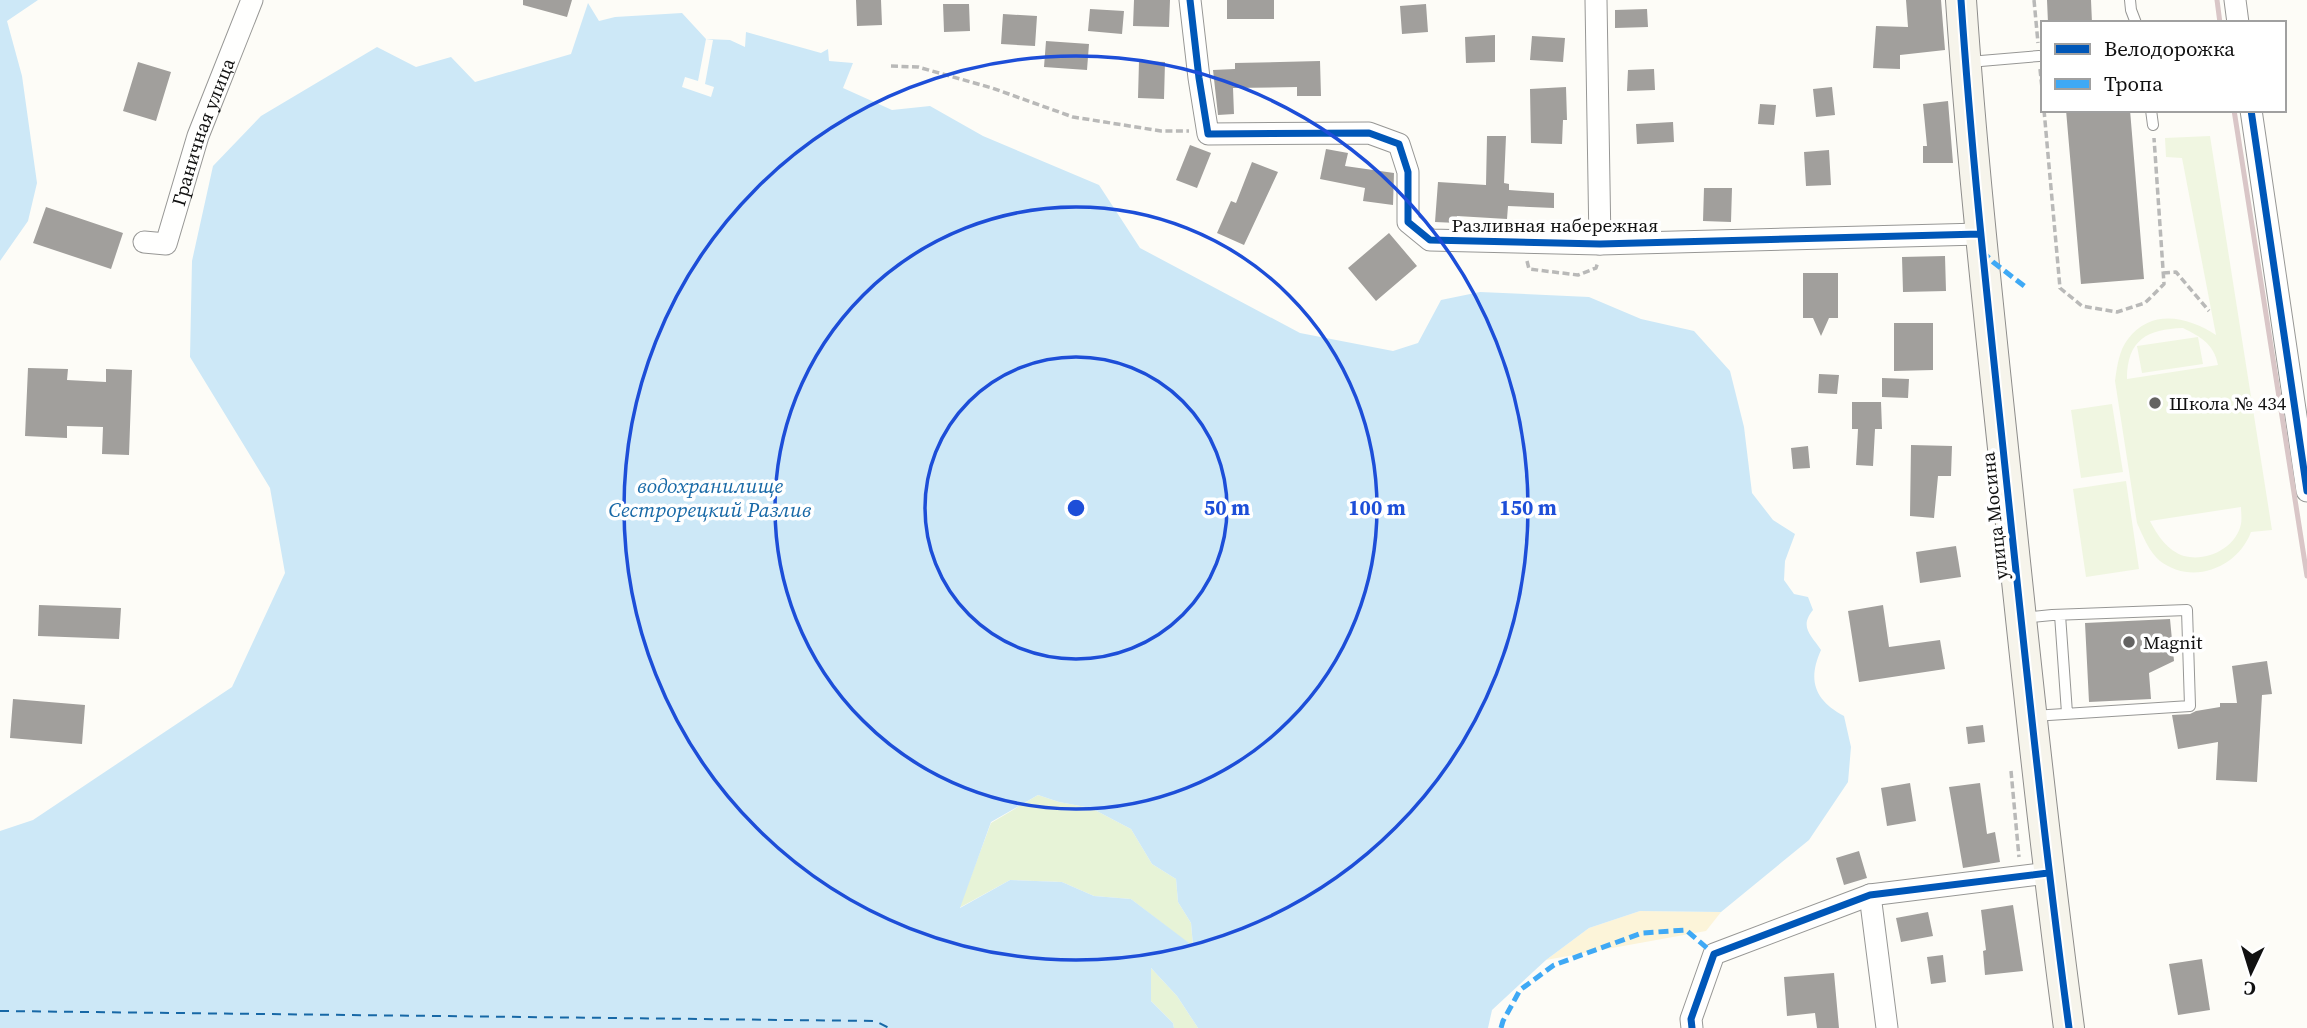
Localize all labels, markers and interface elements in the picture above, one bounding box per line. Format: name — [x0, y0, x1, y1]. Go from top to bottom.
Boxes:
legend — [2041, 21, 2286, 112]
text: Велодорожка — [2104, 34, 2235, 63]
street label: Граничная улица — [165, 54, 241, 209]
text: Тропа — [2104, 69, 2163, 98]
street label: Разливная набережная — [1452, 212, 1658, 238]
place label: Школа № 434 — [2169, 390, 2287, 416]
marker: Школа № 434 — [2147, 395, 2163, 411]
street label: улица Мосина — [1974, 451, 2014, 581]
water label: водохранилище Сестрорецкий Разлив — [609, 471, 812, 524]
text: 50 m — [1204, 493, 1250, 522]
text: 100 m — [1348, 493, 1406, 522]
text: 150 m — [1499, 493, 1557, 522]
centre of rings — [1064, 496, 1088, 520]
place label: Magnit — [2143, 629, 2203, 655]
marker: Magnit — [2121, 634, 2137, 650]
north arrow — [2216, 937, 2286, 1007]
text: С — [2243, 976, 2257, 1002]

